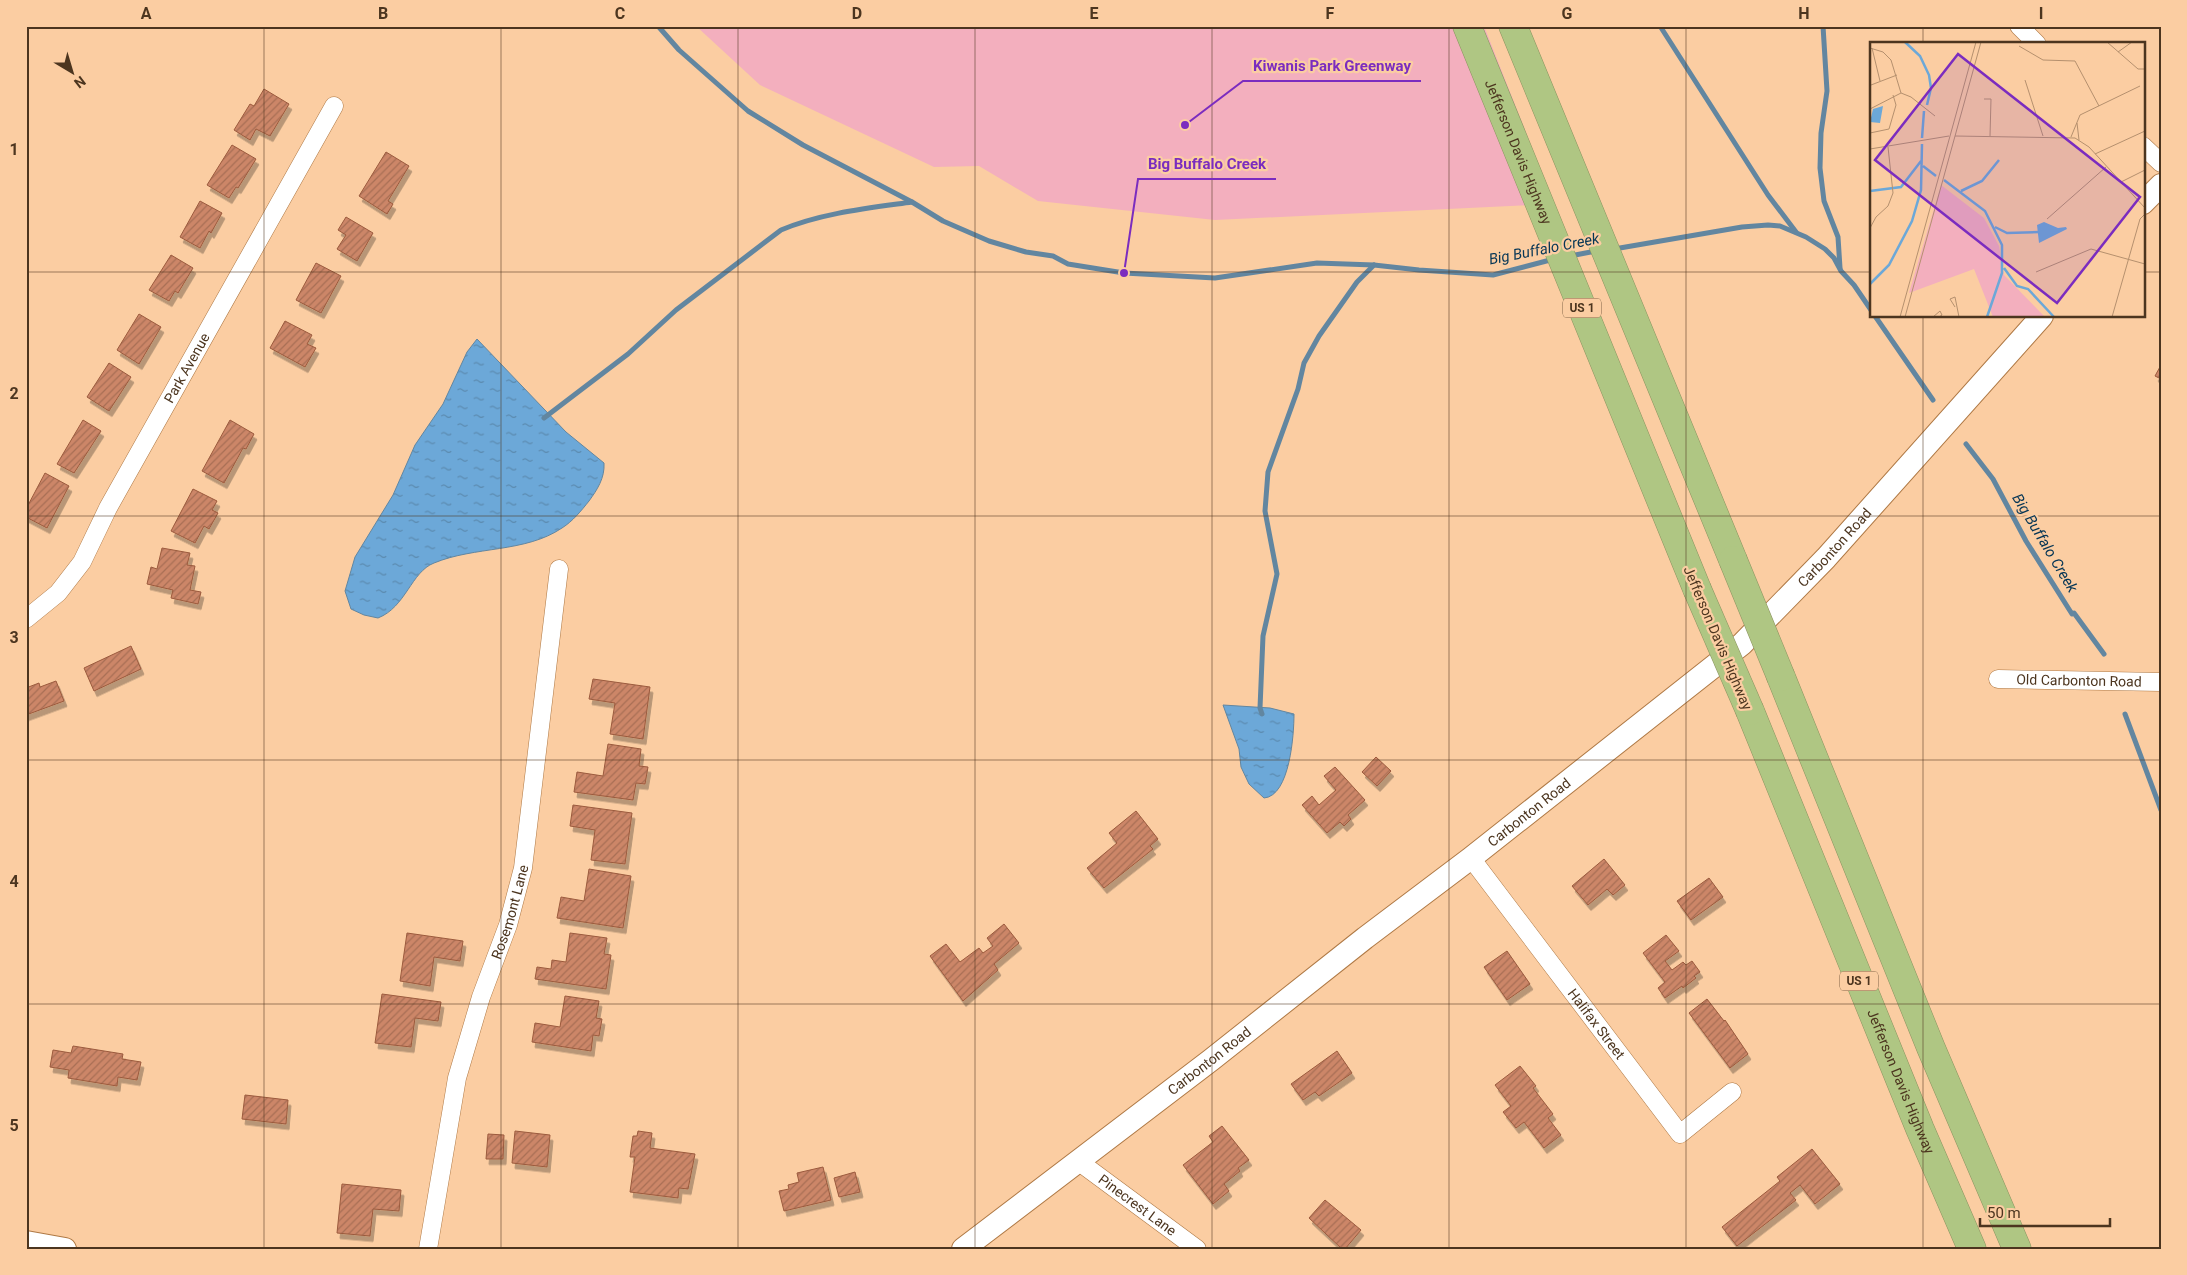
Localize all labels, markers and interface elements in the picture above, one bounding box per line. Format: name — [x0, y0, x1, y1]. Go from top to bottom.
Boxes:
text: A — [141, 4, 152, 23]
text: B — [378, 4, 388, 23]
text: C — [615, 4, 625, 23]
text: D — [852, 4, 862, 23]
text: E — [1090, 4, 1099, 23]
text: F — [1326, 4, 1335, 23]
text: G — [1562, 4, 1573, 23]
text: H — [1798, 4, 1810, 23]
text: I — [2039, 4, 2043, 23]
inset map — [1870, 42, 2144, 318]
north arrow — [48, 48, 98, 98]
callout: Kiwanis Park Greenway — [1243, 51, 1421, 81]
text: Kiwanis Park Greenway — [1253, 57, 1411, 75]
text: N — [71, 73, 89, 92]
street label: Jefferson Davis Highway — [1482, 77, 1555, 227]
text: 1 — [9, 140, 19, 159]
callout: Big Buffalo Creek — [1138, 149, 1276, 179]
text: Big Buffalo Creek — [1148, 155, 1267, 173]
water label: Big Buffalo Creek — [1487, 229, 1601, 269]
road number: US 1 — [1563, 298, 1601, 318]
street label: Park Avenue — [161, 330, 213, 406]
text: 2 — [9, 384, 19, 403]
water label: Big Buffalo Creek — [2008, 490, 2082, 596]
street label: Carbonton Road — [1794, 505, 1874, 590]
street label: Jefferson Davis Highway — [1680, 564, 1756, 713]
text: 3 — [9, 628, 19, 647]
street label: Old Carbonton Road — [2016, 671, 2142, 690]
street label: Carbonton Road — [1484, 775, 1574, 850]
street label: Rosemont Lane — [488, 863, 532, 961]
text: 4 — [9, 872, 19, 891]
road number: US 1 — [1840, 971, 1878, 990]
street label: Halifax Street — [1565, 985, 1629, 1063]
street label: Jefferson Davis Highway — [1864, 1007, 1938, 1156]
street label: Carbonton Road — [1165, 1024, 1254, 1098]
text: 5 — [9, 1116, 19, 1135]
street label: Pinecrest Lane — [1096, 1171, 1179, 1239]
scale bar — [1980, 1195, 2110, 1227]
text: 50 m — [1987, 1204, 2021, 1222]

